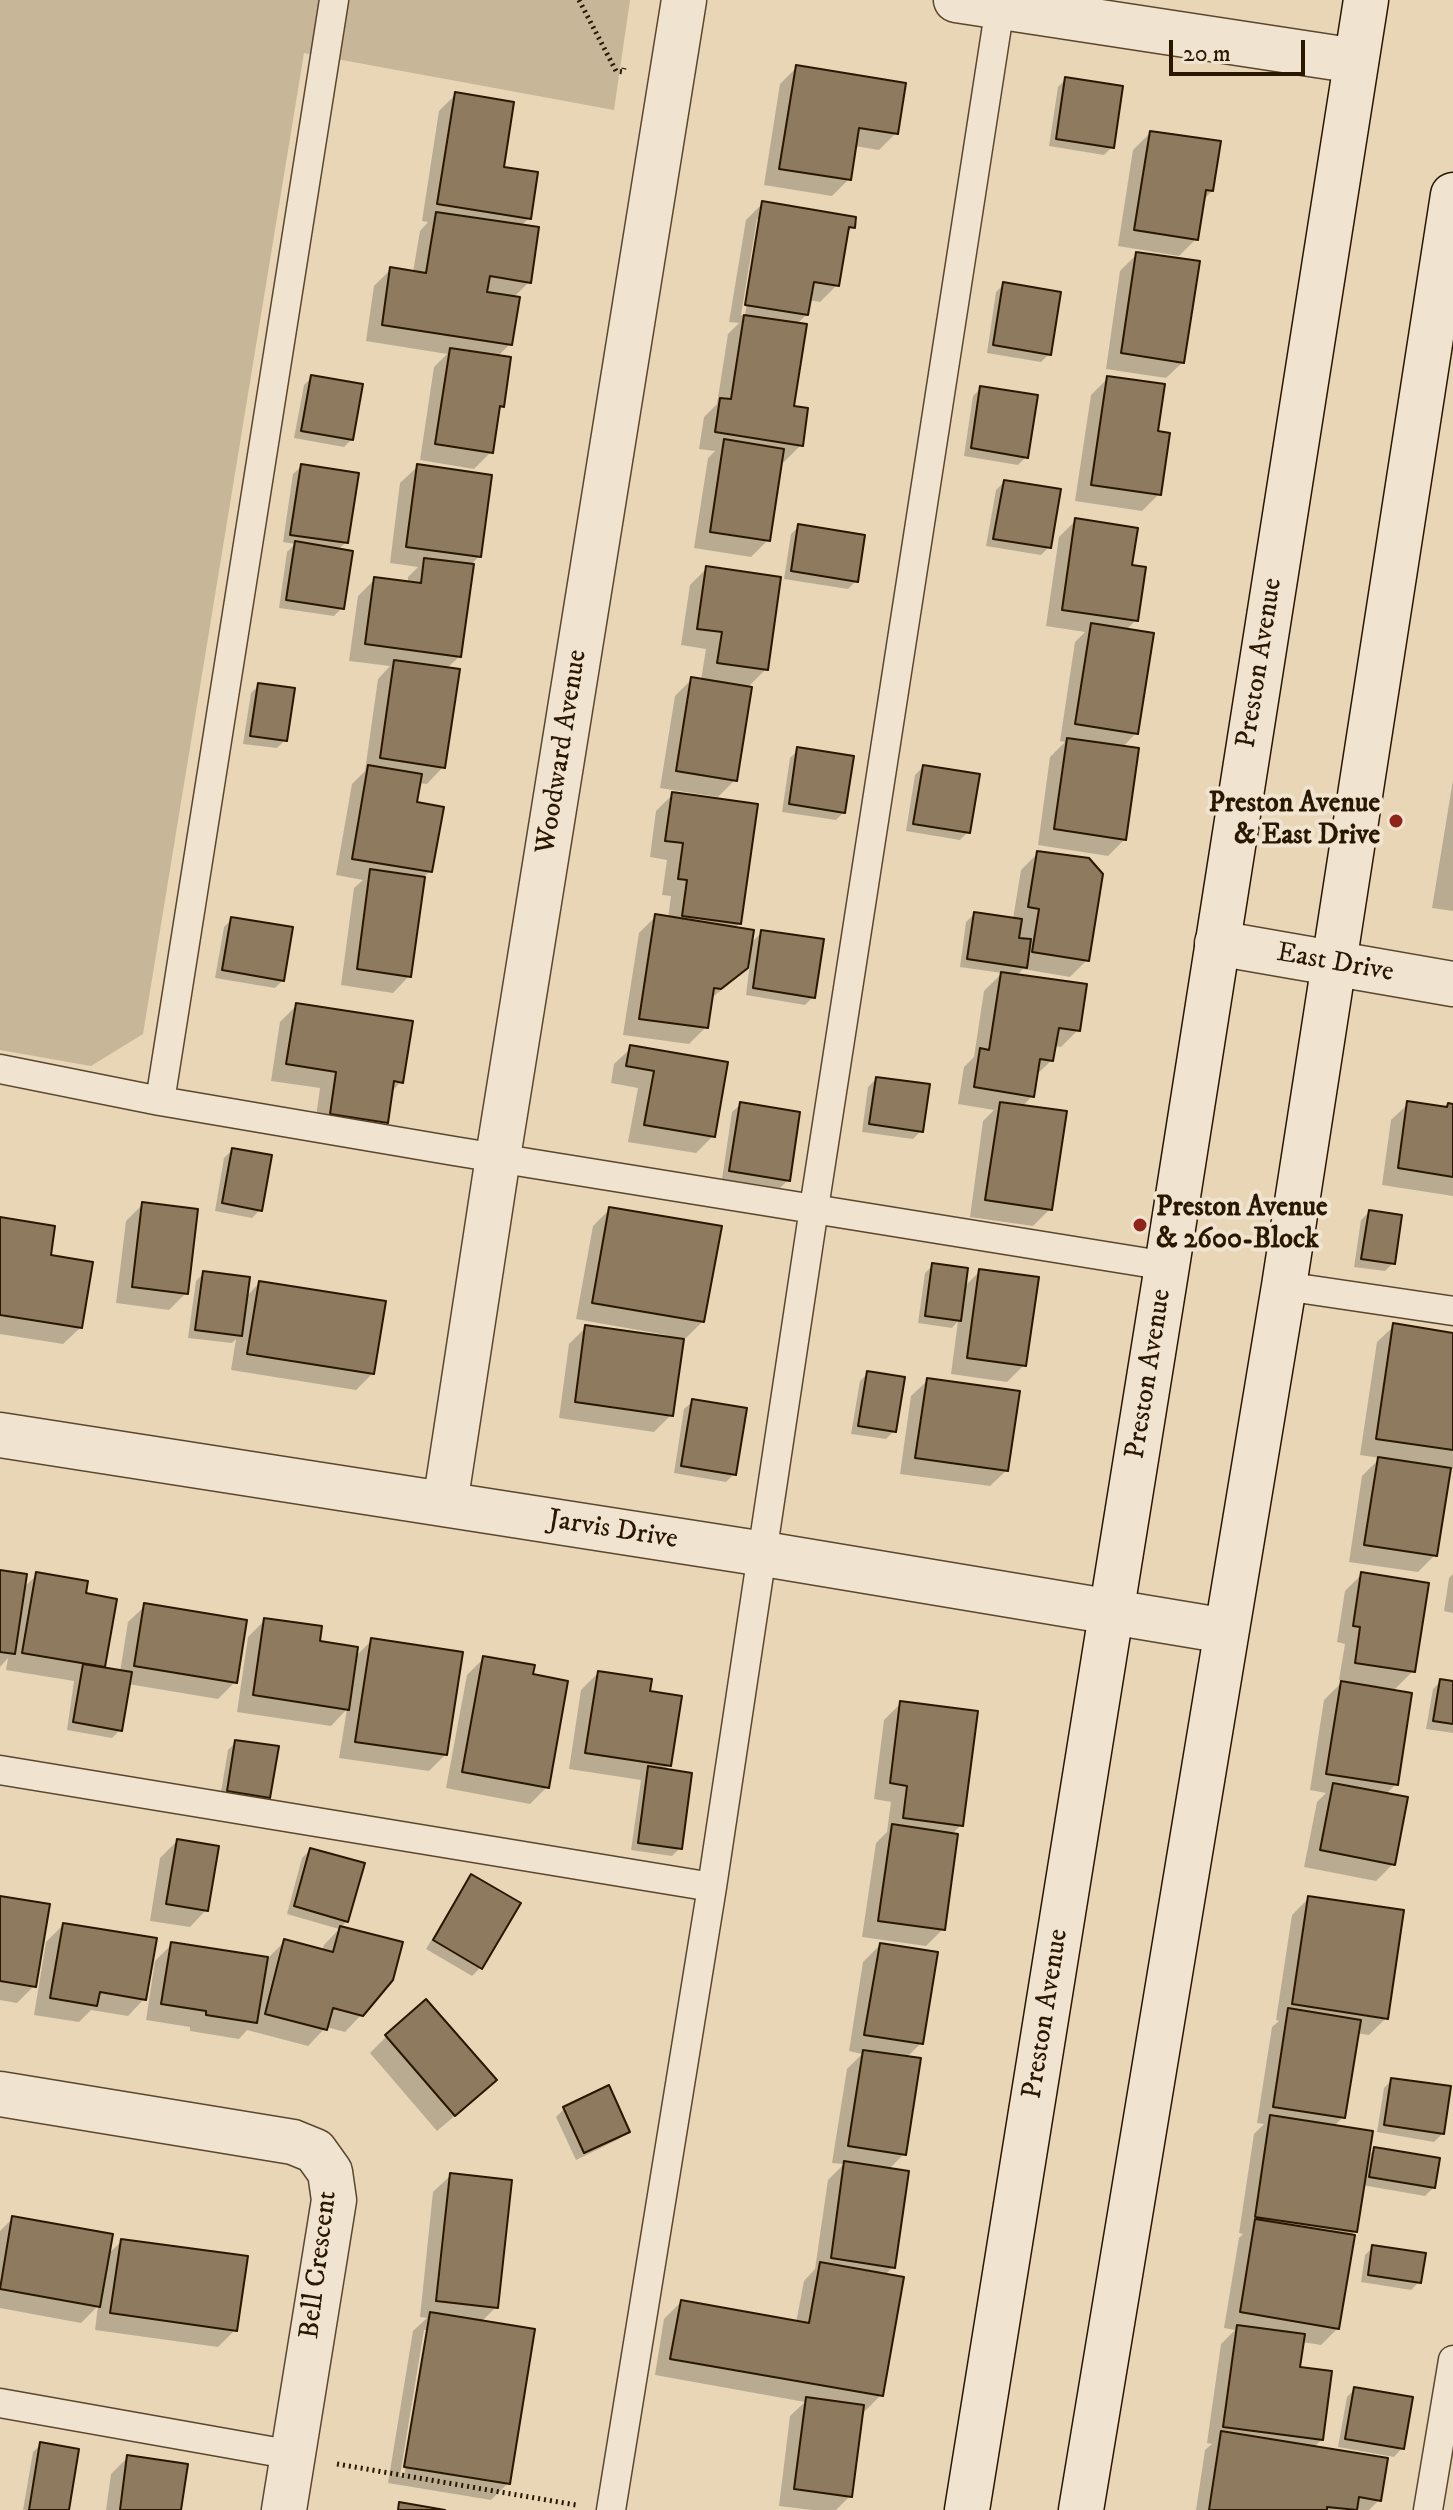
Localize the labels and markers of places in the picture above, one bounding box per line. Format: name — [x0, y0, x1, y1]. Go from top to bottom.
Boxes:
place label: Preston Avenue & East Drive — [1208, 788, 1380, 854]
marker: Preston Avenue & East Drive — [1387, 812, 1405, 830]
place label: Preston Avenue & 2600-Block — [1156, 1192, 1328, 1258]
marker: Preston Avenue & 2600-Block — [1131, 1216, 1149, 1234]

